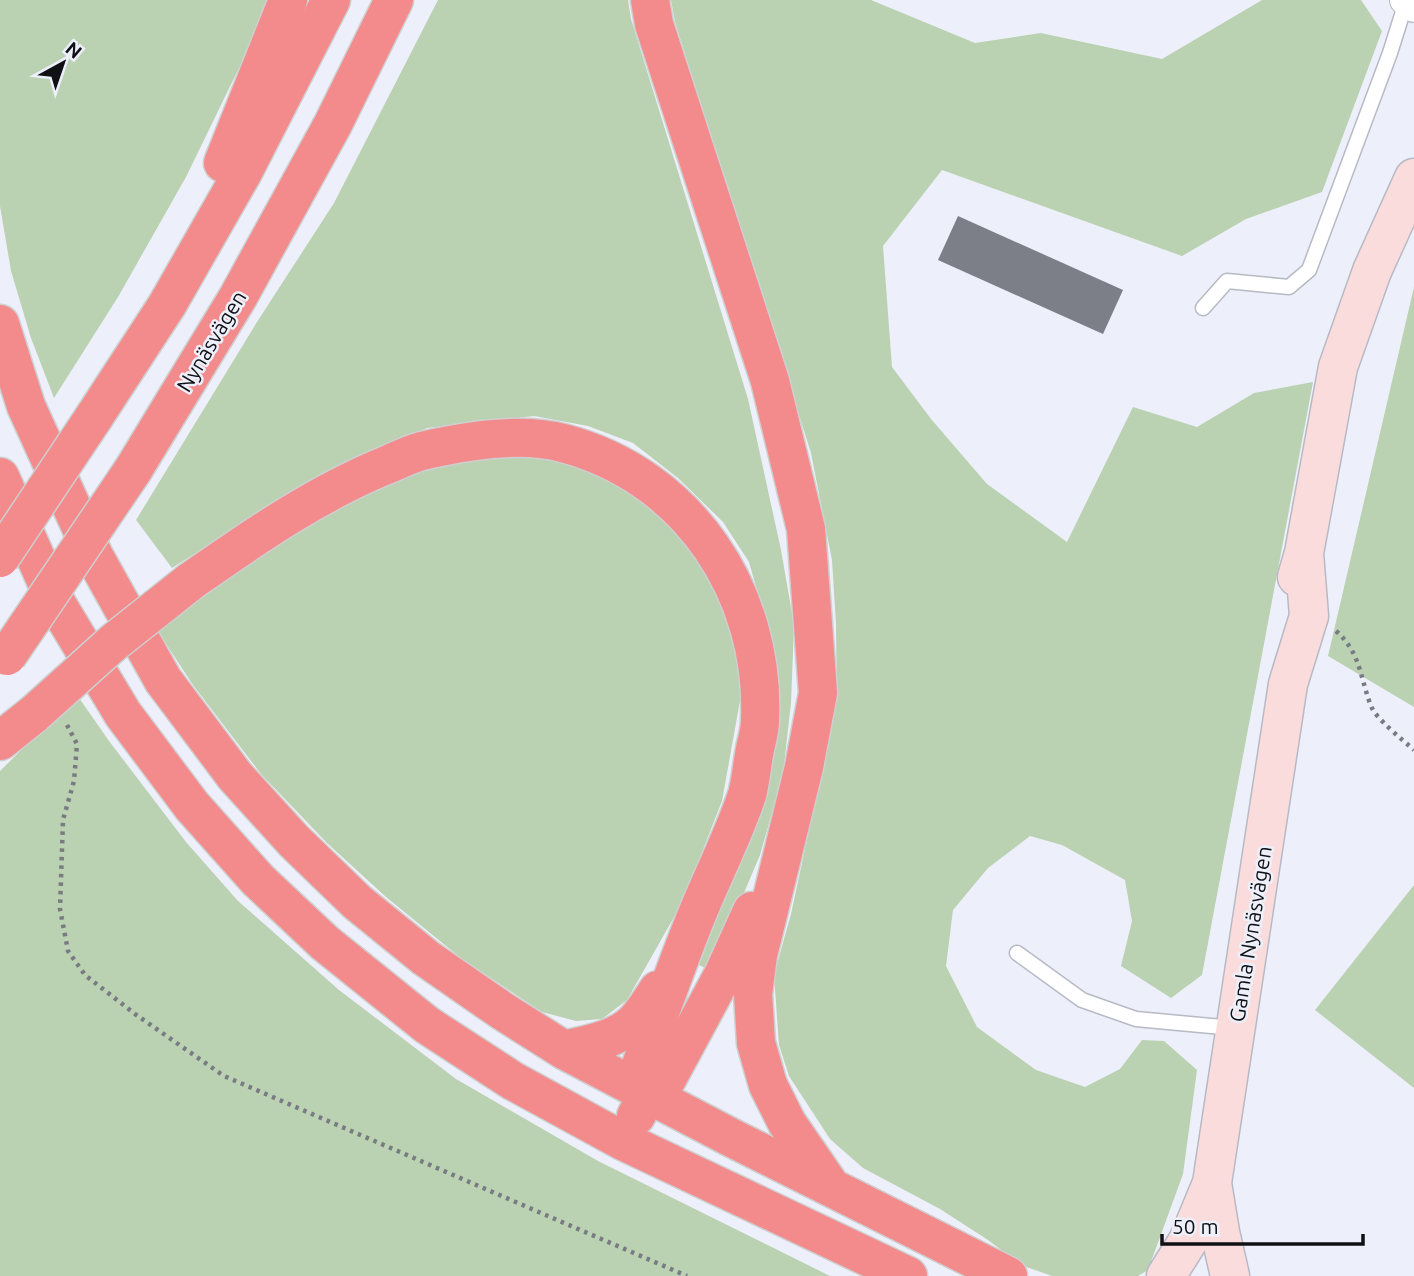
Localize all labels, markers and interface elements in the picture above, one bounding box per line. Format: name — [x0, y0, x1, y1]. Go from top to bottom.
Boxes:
north arrow — [28, 28, 98, 98]
text: N — [61, 37, 86, 63]
street label: Nynäsvägen — [171, 286, 251, 396]
street label: Gamla Nynäsvägen — [1224, 844, 1276, 1024]
scale bar — [1162, 1202, 1363, 1246]
text: 50 m — [1172, 1214, 1219, 1238]

